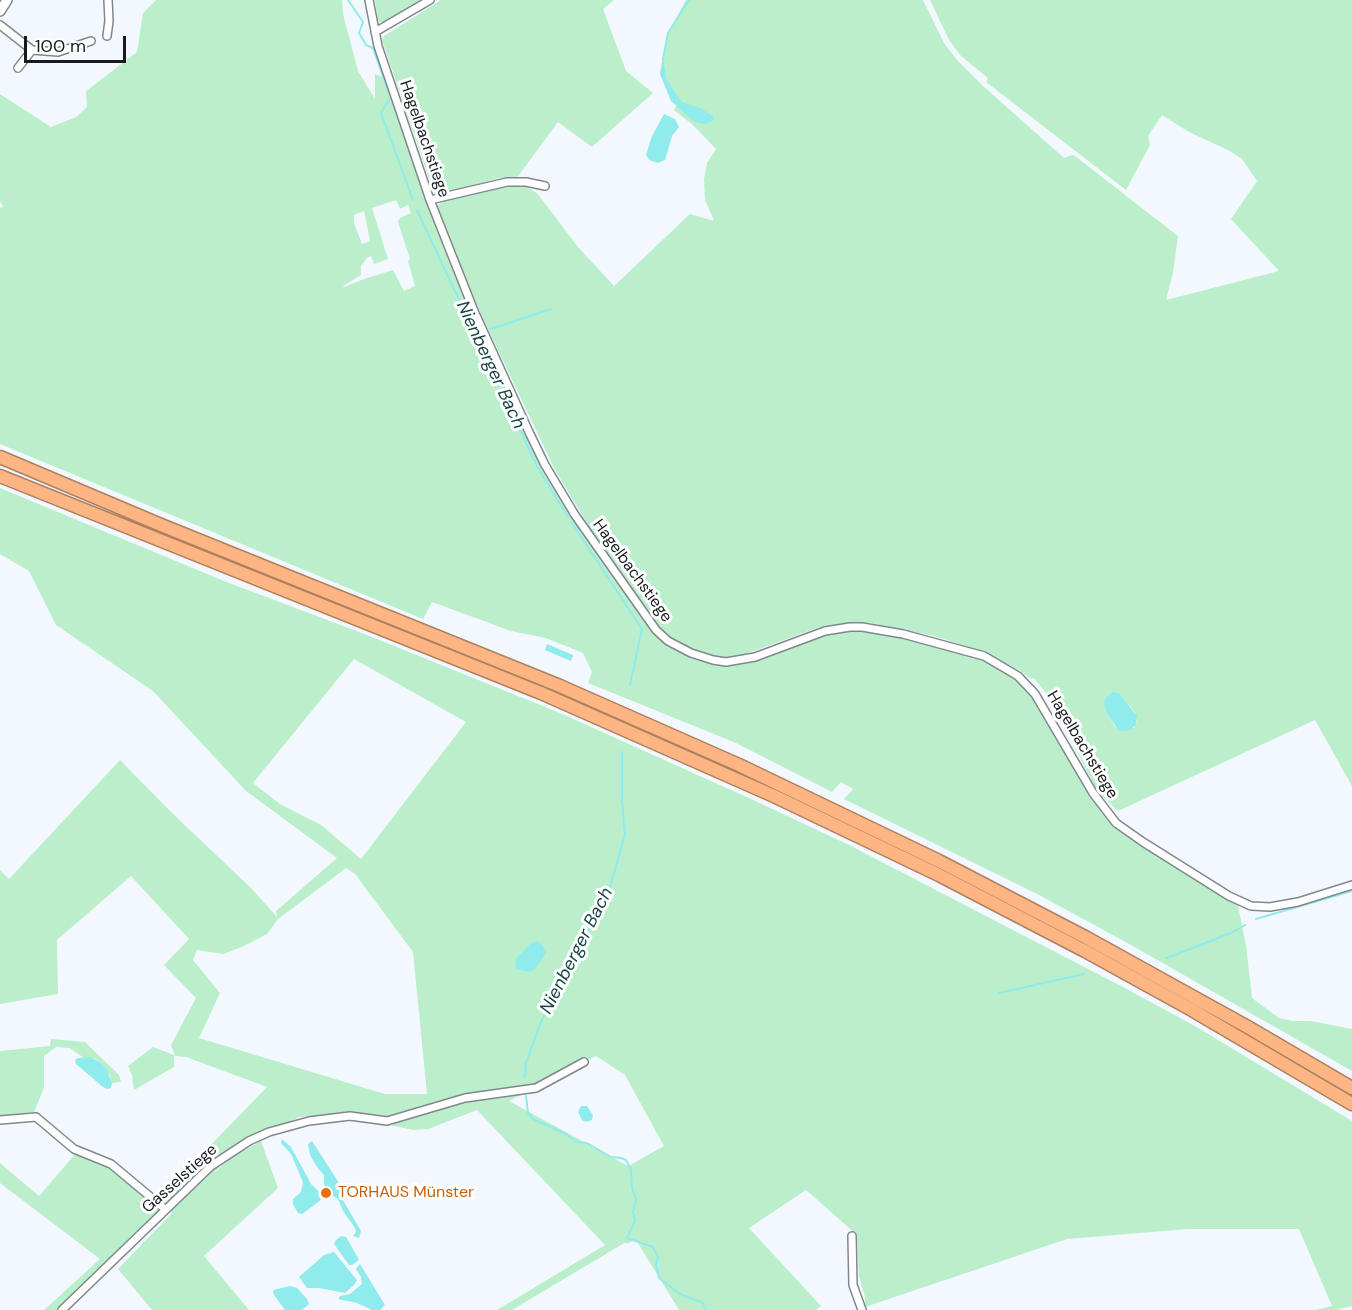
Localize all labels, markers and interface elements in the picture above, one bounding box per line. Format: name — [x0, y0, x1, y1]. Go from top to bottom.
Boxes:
scale bar — [27, 24, 129, 62]
text: 100 m — [35, 34, 86, 58]
street label: Hagelbachstiege — [395, 78, 453, 200]
water label: Nienberger Bach — [451, 298, 529, 432]
street label: Hagelbachstiege — [588, 516, 676, 626]
street label: Hagelbachstiege — [1042, 688, 1122, 802]
water label: Nienberger Bach — [536, 884, 618, 1018]
street label: Gasselstiege — [139, 1140, 221, 1218]
place label: TORHAUS Münster — [338, 1183, 474, 1203]
marker: TORHAUS Münster — [319, 1186, 333, 1200]

